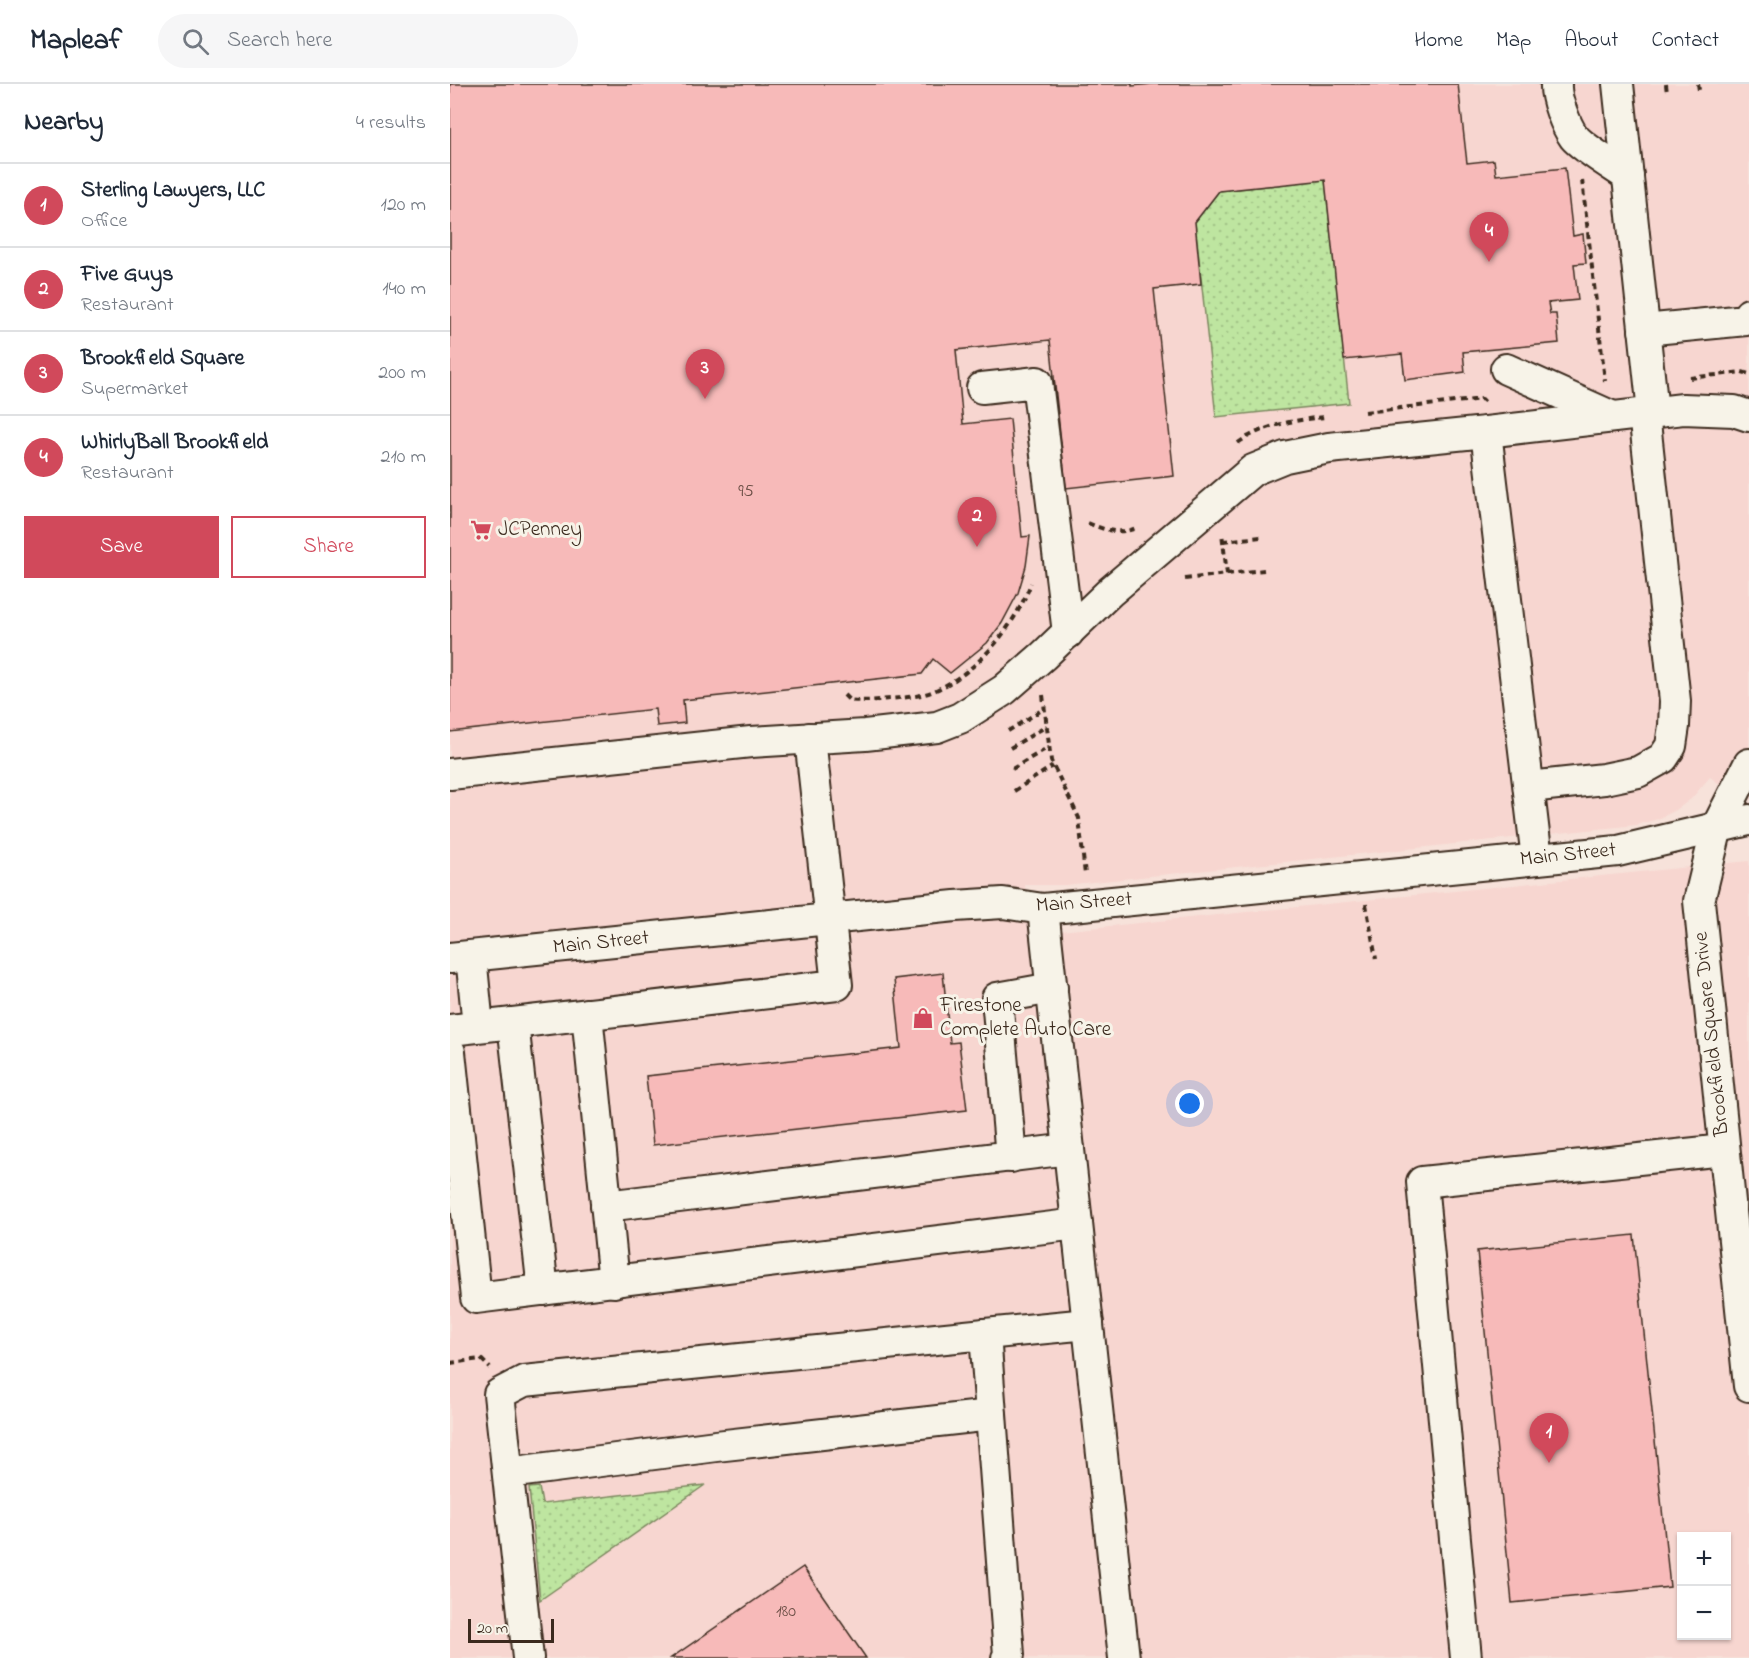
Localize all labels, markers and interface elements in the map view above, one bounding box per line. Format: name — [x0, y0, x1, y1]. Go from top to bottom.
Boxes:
search box — [158, 14, 578, 68]
text: Mapleaf — [30, 21, 122, 62]
icon: search — [179, 25, 212, 58]
text: Search here — [227, 25, 332, 57]
text: Home — [1414, 26, 1463, 56]
text: Map — [1496, 26, 1531, 56]
text: About — [1564, 26, 1618, 56]
text: Contact — [1651, 26, 1719, 56]
text: Nearby — [24, 104, 103, 142]
text: 4 results — [356, 109, 426, 138]
text: Sterling Lawyers, LLC — [81, 175, 265, 207]
text: 1 — [40, 191, 47, 220]
text: 120 m — [381, 191, 426, 220]
text: Office — [81, 207, 127, 236]
pin: 4 — [1470, 212, 1508, 262]
text: Five Guys — [81, 259, 173, 291]
text: 2 — [39, 275, 48, 304]
text: 140 m — [382, 275, 426, 304]
text: Restaurant — [81, 291, 174, 320]
text: Brookfield Square — [81, 343, 244, 375]
pin: 3 — [686, 350, 724, 399]
text: 3 — [39, 359, 48, 388]
text: 200 m — [378, 359, 426, 388]
text: Supermarket — [81, 375, 188, 404]
text: WhirlyBall Brookfield — [81, 427, 268, 459]
text: 4 — [39, 443, 48, 472]
text: 210 m — [381, 443, 426, 472]
text: Restaurant — [81, 459, 174, 488]
house number: 95 — [738, 479, 754, 505]
pin: 2 — [958, 498, 996, 547]
place label: JCPenney — [498, 515, 582, 547]
button: Save — [24, 516, 219, 578]
button: Share — [231, 516, 426, 578]
supermarket icon: JCPenney — [469, 518, 493, 542]
street label: Main Street — [1519, 835, 1617, 875]
street label: Main Street — [1035, 885, 1133, 921]
street label: Main Street — [552, 923, 650, 963]
street label: Brookfield Square Drive — [1686, 930, 1738, 1139]
place label: Firestone Complete Auto Care — [939, 991, 1112, 1045]
shop icon: Firestone Complete Auto Care — [911, 1006, 935, 1030]
your location — [1175, 1089, 1204, 1118]
pin: 1 — [1530, 1414, 1568, 1463]
map controls — [1677, 1532, 1731, 1640]
button: + — [1677, 1532, 1731, 1586]
button: − — [1677, 1586, 1731, 1640]
house number: 180 — [776, 1599, 796, 1625]
scale bar — [468, 1616, 554, 1644]
text: 20 m — [477, 1617, 508, 1641]

